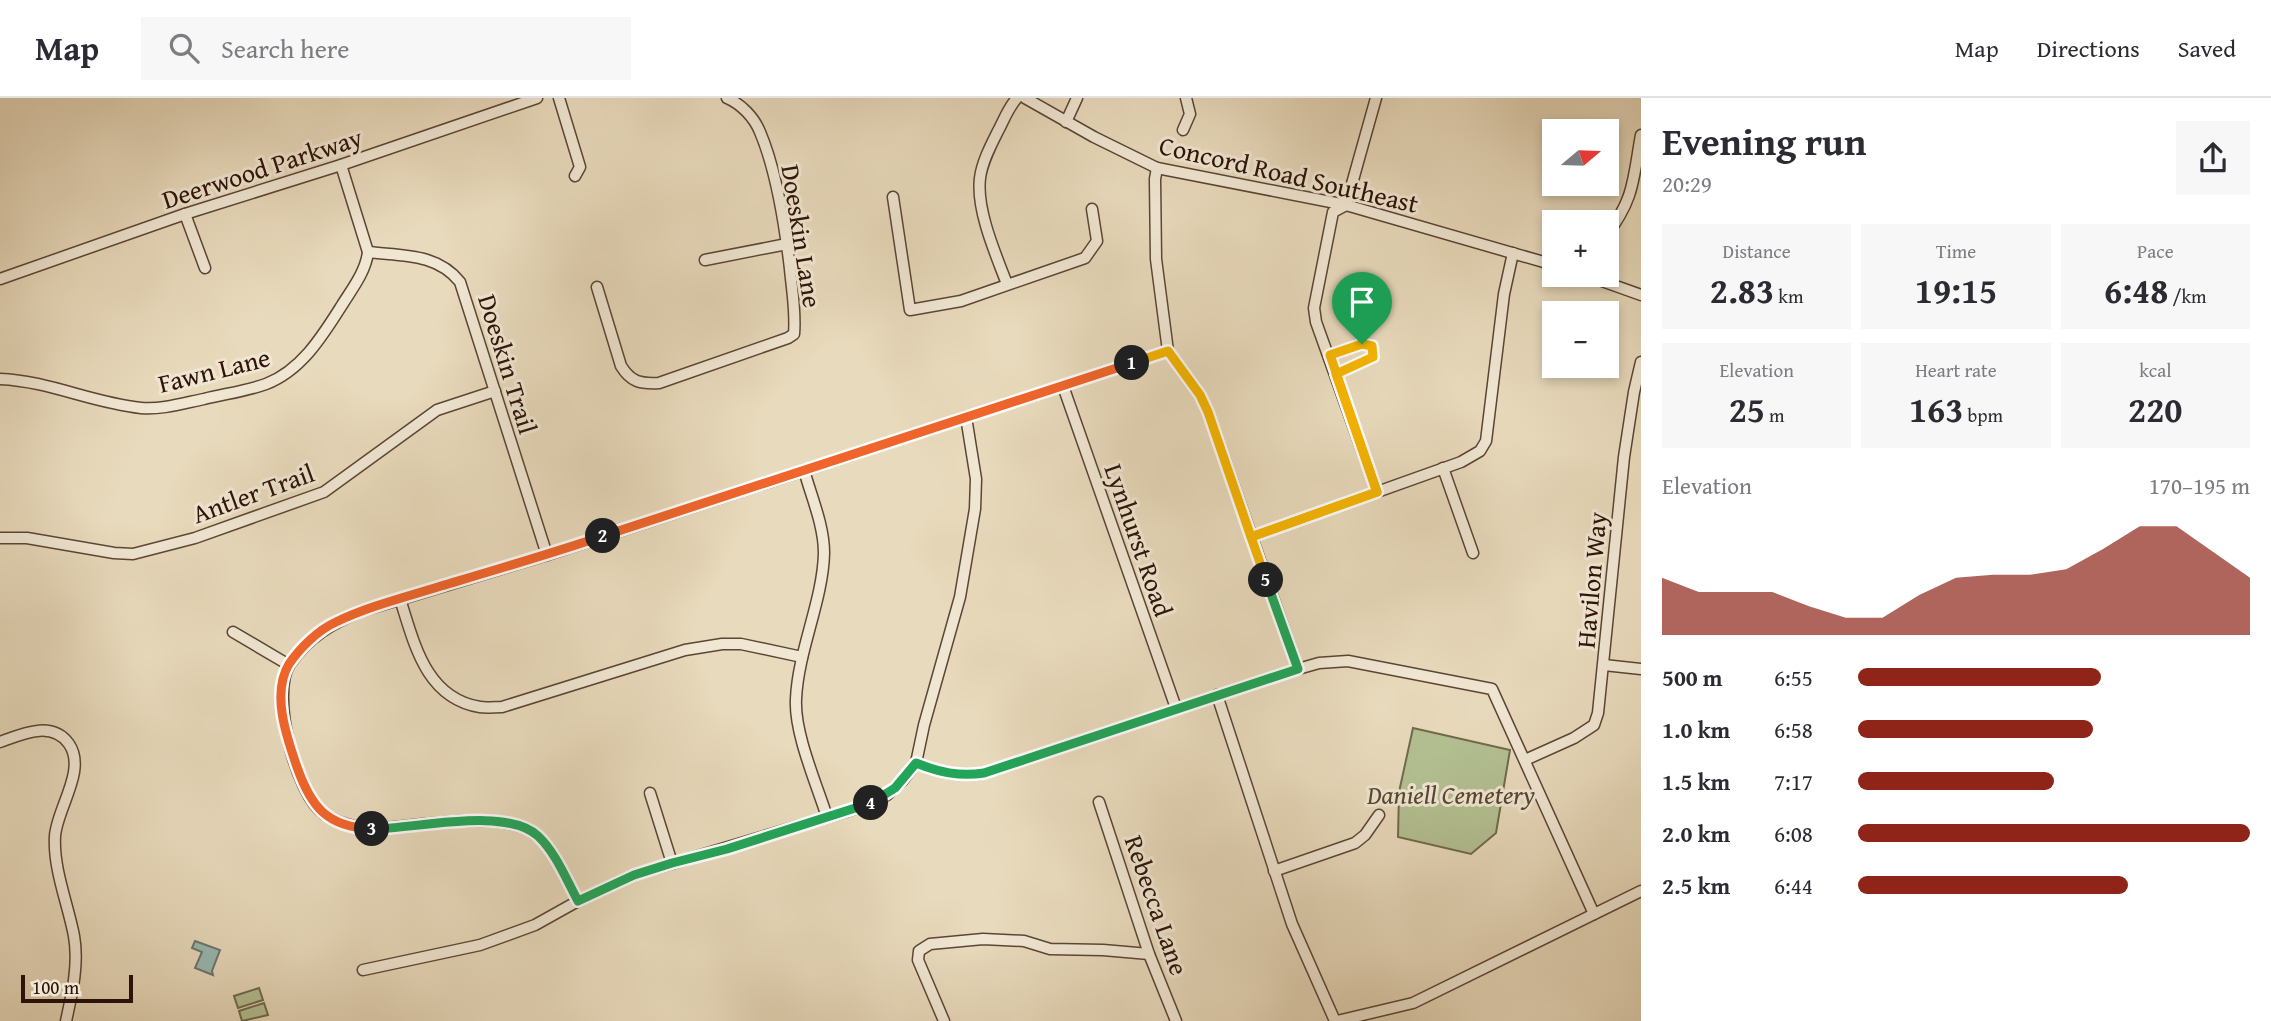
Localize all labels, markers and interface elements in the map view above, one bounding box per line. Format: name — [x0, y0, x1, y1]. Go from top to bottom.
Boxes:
search box — [141, 17, 631, 80]
text: Map — [35, 24, 99, 72]
icon: search — [165, 29, 203, 67]
text: Search here — [221, 29, 349, 68]
text: Map — [1955, 31, 1999, 66]
text: Directions — [2037, 31, 2140, 66]
text: Saved — [2178, 31, 2236, 66]
text: Evening run — [1662, 113, 1866, 169]
street label: Deerwood Parkway — [157, 117, 367, 219]
north arrow — [1542, 119, 1619, 196]
map controls — [1542, 119, 1619, 378]
button: share — [2176, 121, 2250, 195]
street label: Concord Road Southeast — [1156, 125, 1422, 223]
street label: Doeskin Lane — [771, 162, 833, 310]
text: 20:29 — [1662, 167, 1712, 200]
button: + — [1542, 210, 1619, 287]
text: Distance — [1723, 237, 1791, 265]
text: Time — [1936, 237, 1976, 265]
text: Pace — [2137, 237, 2174, 265]
text: 2.83 — [1710, 265, 1774, 316]
text: 19:15 — [1915, 265, 1997, 316]
text: 6:48 — [2104, 265, 2168, 316]
pin — [1332, 272, 1392, 344]
text: km — [1774, 282, 1803, 310]
text: /km — [2168, 282, 2207, 310]
icon: arrive — [1343, 283, 1381, 321]
street label: Doeskin Trail — [468, 289, 548, 439]
button: − — [1542, 301, 1619, 378]
street label: Fawn Lane — [154, 337, 274, 403]
pin: 1 — [1114, 345, 1150, 380]
text: 1 — [1127, 348, 1136, 376]
text: Elevation — [1719, 356, 1794, 384]
text: Heart rate — [1915, 356, 1997, 384]
text: kcal — [2139, 356, 2172, 384]
text: 25 — [1729, 384, 1765, 435]
text: 163 — [1909, 384, 1963, 435]
text: 220 — [2128, 384, 2183, 435]
text: m — [1765, 401, 1785, 429]
text: bpm — [1963, 401, 2003, 429]
street label: Antler Trail — [186, 453, 320, 533]
street label: Lynhurst Road — [1095, 458, 1183, 622]
text: Elevation — [1662, 469, 1752, 502]
text: 170–195 m — [2149, 469, 2250, 502]
street label: Havilon Way — [1566, 510, 1616, 650]
pin: 2 — [586, 518, 620, 554]
text: 2 — [598, 521, 607, 549]
pin: 5 — [1248, 562, 1284, 598]
text: 5 — [1261, 565, 1270, 593]
text: 500 m — [1662, 661, 1723, 694]
text: 6:55 — [1774, 661, 1813, 694]
text: 1.0 km — [1662, 713, 1730, 746]
text: 6:58 — [1774, 713, 1813, 746]
text: 1.5 km — [1662, 765, 1730, 798]
text: 7:17 — [1774, 765, 1813, 798]
park label: Daniell Cemetery — [1366, 775, 1535, 814]
pin: 4 — [854, 786, 888, 820]
text: 4 — [866, 788, 875, 816]
pin: 3 — [354, 812, 390, 846]
text: 3 — [367, 814, 376, 842]
text: 2.0 km — [1662, 817, 1730, 850]
text: 6:08 — [1774, 817, 1813, 850]
street label: Rebecca Lane — [1115, 830, 1199, 980]
text: 2.5 km — [1662, 869, 1730, 902]
text: 6:44 — [1774, 869, 1813, 902]
scale bar — [21, 972, 133, 1004]
text: 100 m — [32, 973, 79, 1001]

